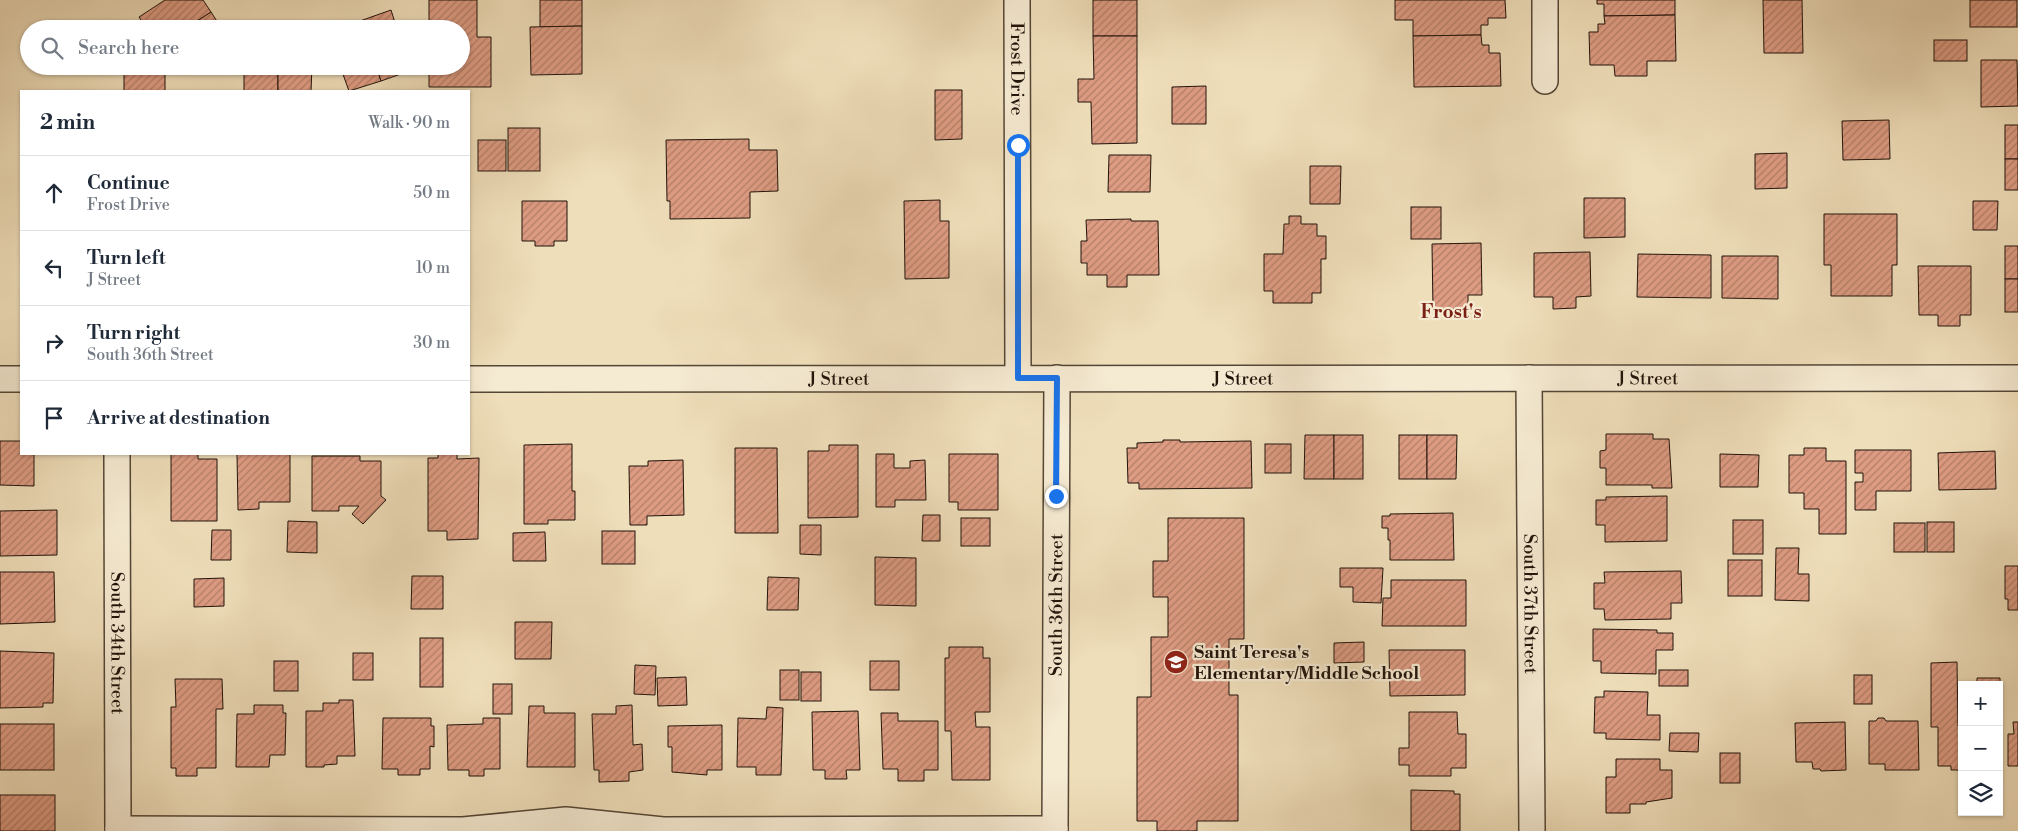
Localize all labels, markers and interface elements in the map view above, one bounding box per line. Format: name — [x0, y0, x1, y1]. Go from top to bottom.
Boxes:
search box — [20, 20, 470, 75]
street label: Frost Drive — [1005, 22, 1028, 116]
icon: search — [38, 34, 66, 62]
text: Search here — [78, 36, 179, 60]
text: 2 min — [40, 110, 95, 136]
text: Walk · 90 m — [368, 113, 450, 133]
route start — [1007, 134, 1030, 157]
text: Continue — [87, 171, 170, 195]
icon: ahead — [40, 179, 68, 207]
text: 50 m — [413, 183, 450, 203]
text: Frost Drive — [87, 195, 170, 215]
text: Turn left — [87, 246, 166, 270]
icon: left — [40, 254, 68, 282]
text: 10 m — [416, 258, 450, 278]
text: J Street — [87, 270, 141, 290]
district label: Frost's — [1420, 300, 1482, 324]
text: Turn right — [87, 321, 180, 345]
icon: right — [40, 329, 68, 357]
text: 30 m — [413, 333, 450, 353]
text: South 36th Street — [87, 345, 214, 365]
street label: J Street — [1212, 367, 1274, 391]
street label: J Street — [1617, 367, 1679, 390]
street label: J Street — [808, 368, 870, 391]
icon: arrive — [40, 404, 68, 432]
text: Arrive at destination — [87, 406, 270, 430]
route end — [1045, 485, 1068, 508]
street label: South 36th Street — [1045, 533, 1068, 676]
street label: South 37th Street — [1518, 534, 1542, 675]
street label: South 34th Street — [105, 572, 129, 715]
place label: Saint Teresa's Elementary/Middle School — [1194, 641, 1419, 685]
school or university icon: Saint Teresa's Elementary/Middle School — [1163, 649, 1189, 675]
map controls — [1958, 681, 2003, 816]
button: + — [1958, 681, 2003, 726]
button: − — [1958, 726, 2003, 771]
button: layers — [1958, 771, 2003, 816]

